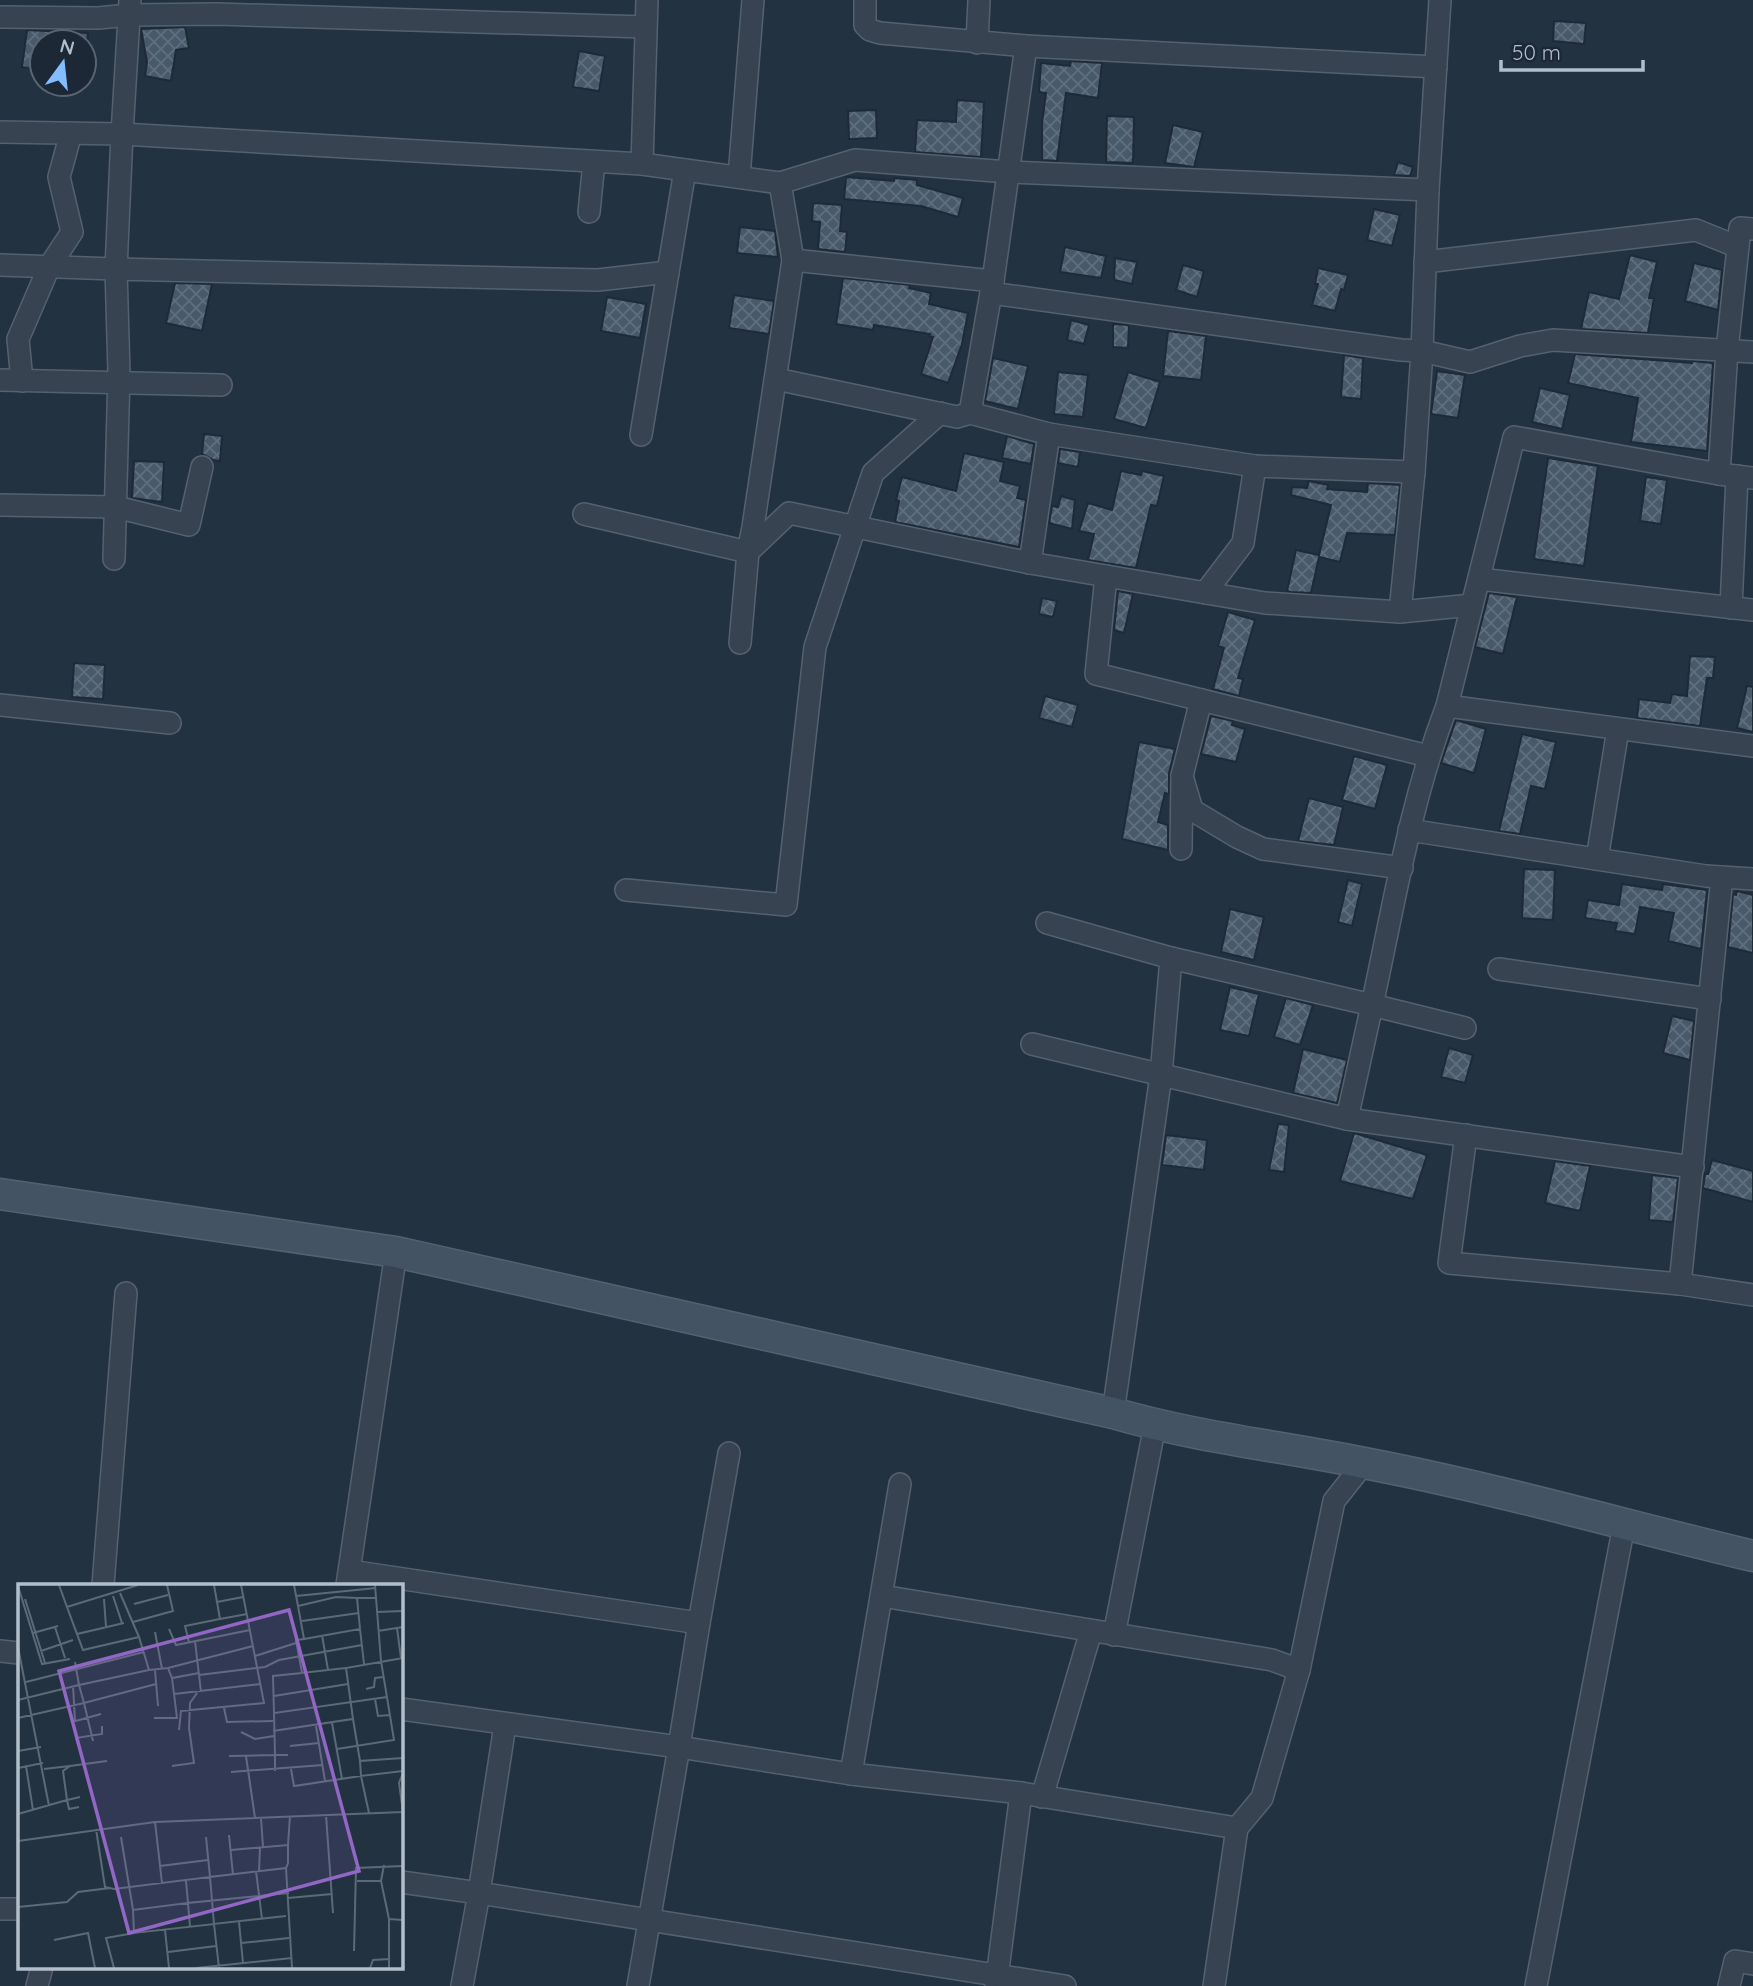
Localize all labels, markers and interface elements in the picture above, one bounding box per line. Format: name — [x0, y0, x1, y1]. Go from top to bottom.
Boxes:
north arrow — [28, 28, 98, 98]
scale bar — [1501, 28, 1643, 72]
text: N — [58, 33, 77, 60]
text: 50 m — [1512, 39, 1561, 65]
inset map — [18, 1584, 402, 1968]

